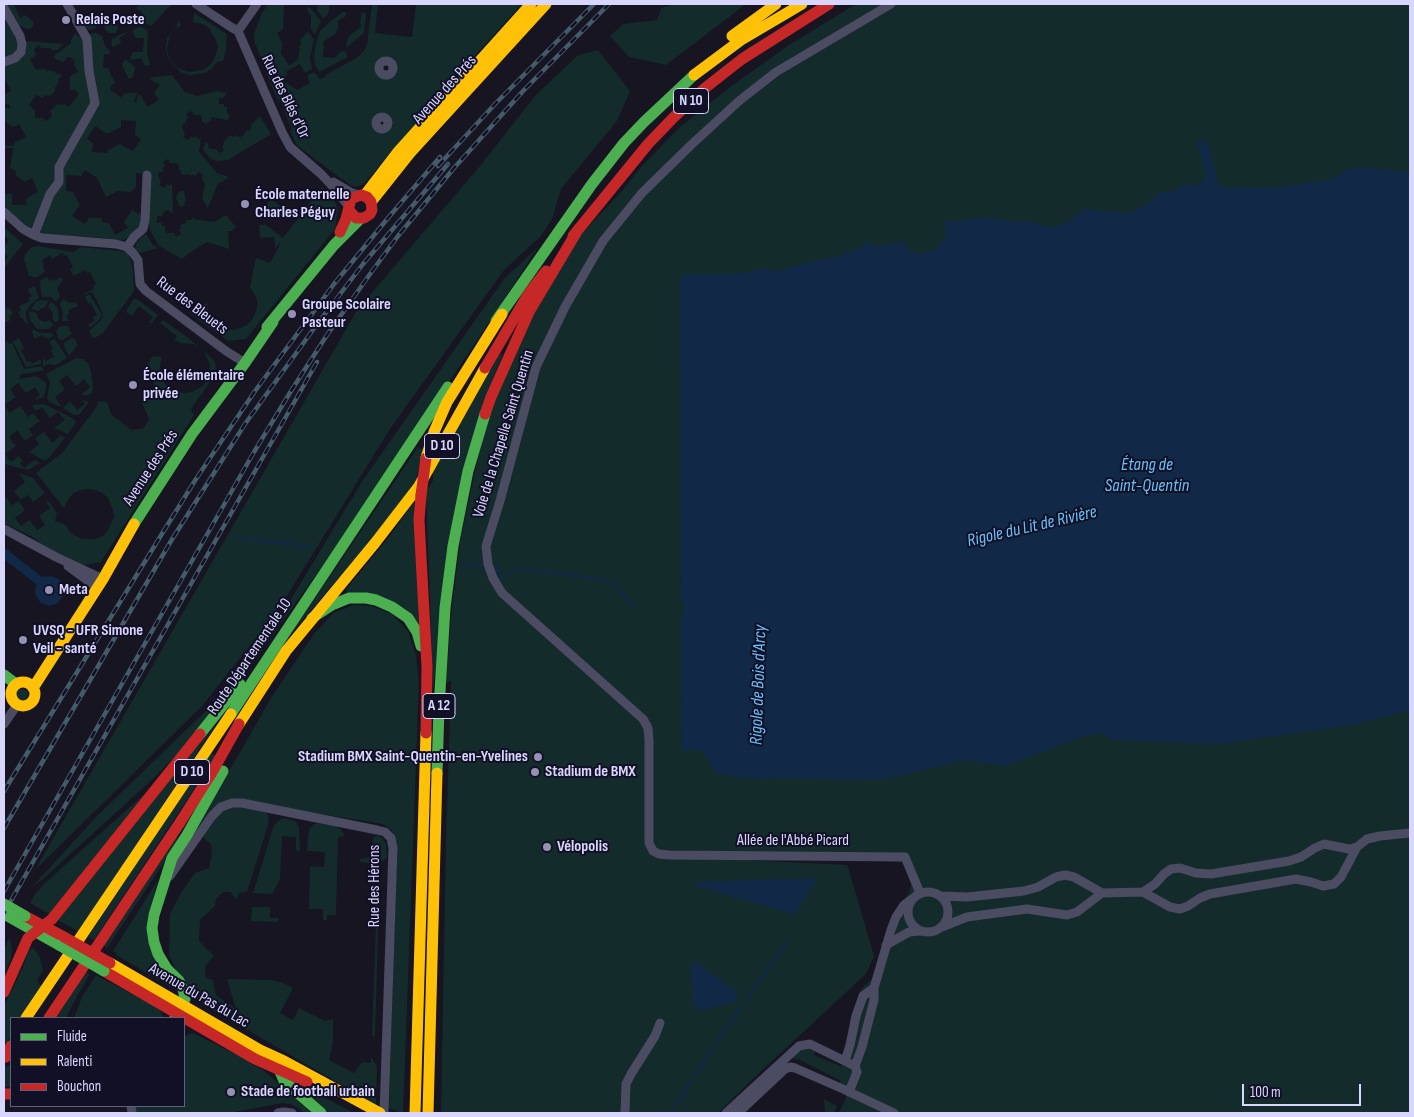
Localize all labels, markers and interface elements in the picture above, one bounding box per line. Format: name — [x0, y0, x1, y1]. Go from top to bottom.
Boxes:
place label: Relais Poste — [76, 10, 145, 30]
marker: Relais Poste — [60, 14, 72, 26]
street label: Rue des Blés d'Or — [256, 52, 314, 142]
street label: Avenue des Prés — [409, 52, 481, 128]
road number: N 10 — [674, 88, 708, 114]
place label: École maternelle Charles Péguy — [255, 185, 350, 223]
marker: École maternelle Charles Péguy — [239, 198, 251, 210]
street label: Rue des Bleuets — [152, 273, 232, 339]
place label: Groupe Scolaire Pasteur — [302, 295, 391, 333]
marker: Groupe Scolaire Pasteur — [286, 308, 298, 320]
street label: Voie de la Chapelle Saint Quentin — [469, 348, 539, 520]
place label: École élémentaire privée — [143, 366, 244, 404]
marker: École élémentaire privée — [127, 379, 139, 391]
street label: Avenue des Prés — [119, 427, 183, 509]
road number: D 10 — [424, 434, 460, 458]
water label: Étang de Saint-Quentin — [1105, 454, 1189, 496]
water label: Rigole du Lit de Rivière — [965, 502, 1099, 552]
place label: Meta — [59, 580, 88, 600]
marker: Meta — [43, 584, 55, 596]
street label: Route Départementale 10 — [204, 595, 296, 719]
place label: UVSQ - UFR Simone Veil - santé — [33, 621, 143, 659]
water label: Rigole de Bois d'Arcy — [746, 625, 772, 745]
marker: UVSQ - UFR Simone Veil - santé — [17, 634, 29, 646]
road number: A 12 — [423, 694, 455, 718]
place label: Stadium BMX Saint-Quentin-en-Yvelines — [298, 747, 528, 767]
marker: Stadium BMX Saint-Quentin-en-Yvelines — [532, 751, 544, 763]
road number: D 10 — [174, 760, 210, 784]
place label: Stadium de BMX — [545, 762, 636, 782]
marker: Stadium de BMX — [529, 766, 541, 778]
street label: Allée de l'Abbé Picard — [737, 831, 849, 851]
place label: Vélopolis — [557, 837, 608, 857]
marker: Vélopolis — [541, 841, 553, 853]
street label: Rue des Hérons — [365, 845, 385, 927]
street label: Avenue du Pas du Lac — [145, 959, 253, 1033]
legend — [10, 1017, 185, 1107]
text: Fluide — [57, 1027, 87, 1046]
text: Ralenti — [57, 1052, 92, 1071]
scale bar — [1244, 1074, 1363, 1106]
text: Bouchon — [57, 1077, 101, 1096]
place label: Stade de football urbain — [241, 1082, 375, 1102]
text: 100 m — [1250, 1083, 1281, 1102]
marker: Stade de football urbain — [225, 1086, 237, 1098]

